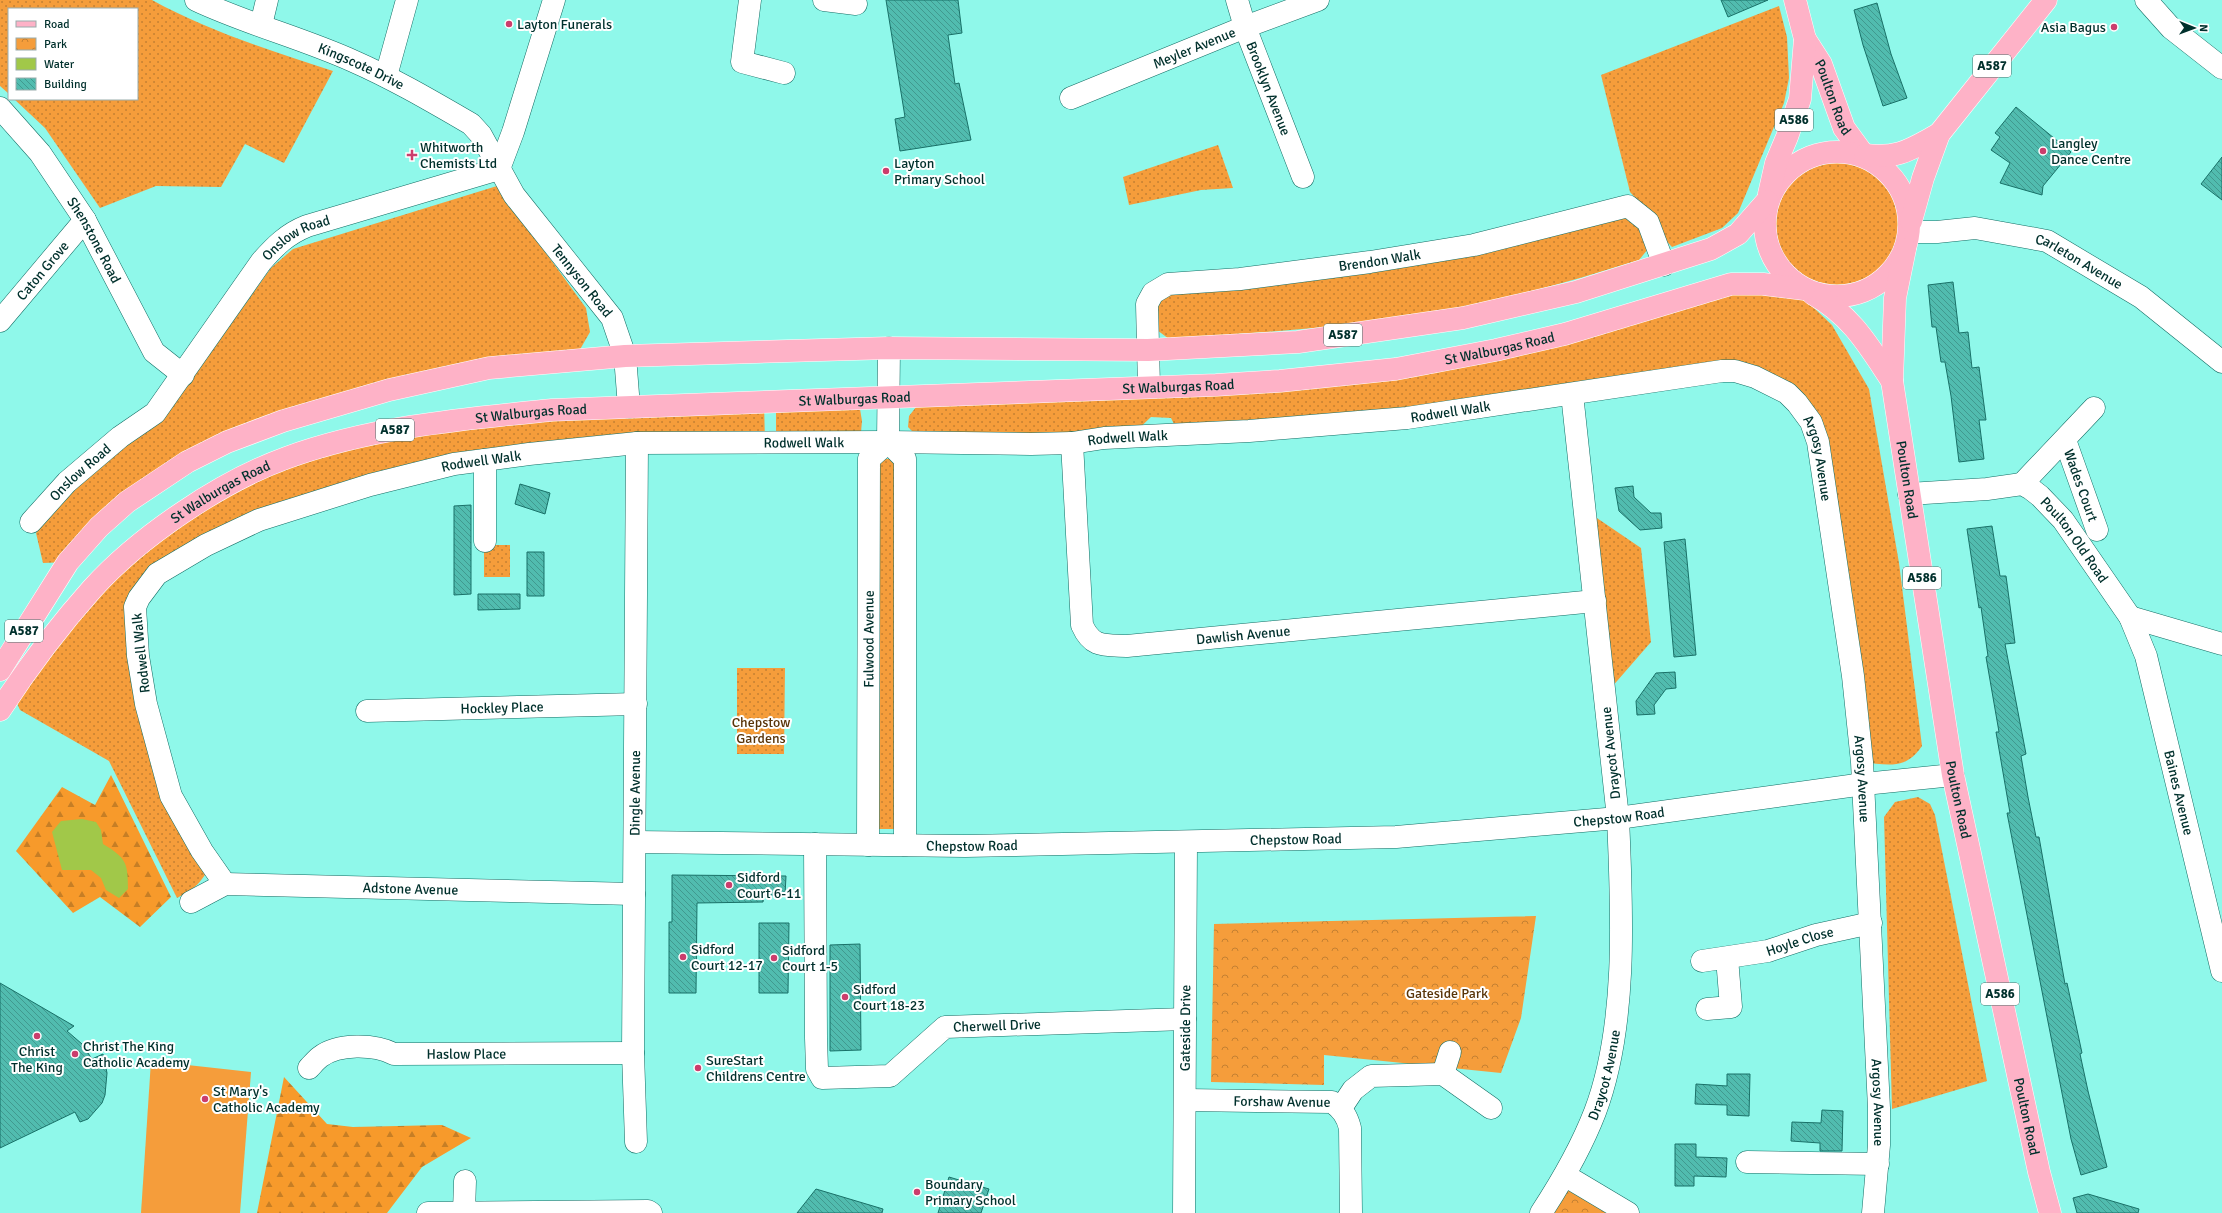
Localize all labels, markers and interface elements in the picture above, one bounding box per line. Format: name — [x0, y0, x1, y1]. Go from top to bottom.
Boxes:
legend — [8, 8, 138, 100]
north arrow — [2174, 8, 2214, 48]
place label: Layton Funerals — [517, 16, 612, 33]
text: Road — [44, 17, 70, 32]
marker: Layton Funerals — [504, 19, 514, 29]
place label: Asia Bagus — [2041, 19, 2106, 36]
marker: Asia Bagus — [2109, 22, 2119, 32]
street label: Meyler Avenue — [1150, 23, 1238, 72]
text: N — [2197, 24, 2210, 32]
text: Park — [44, 37, 67, 52]
street label: Kingscote Drive — [316, 39, 407, 93]
street label: Brooklyn Avenue — [1243, 39, 1295, 138]
road number: A587 — [1973, 55, 2011, 77]
street label: Poulton Road — [1812, 56, 1855, 139]
text: Water — [44, 57, 75, 72]
text: Building — [44, 77, 87, 92]
road number: A586 — [1775, 109, 1813, 131]
place label: Langley Dance Centre — [2051, 135, 2131, 168]
place label: Whitworth Chemists Ltd — [420, 139, 497, 172]
marker: Langley Dance Centre — [2038, 146, 2048, 156]
marker: Whitworth Chemists Ltd — [407, 150, 417, 160]
place label: Layton Primary School — [894, 155, 985, 188]
marker: Layton Primary School — [881, 166, 891, 176]
street label: Shenstone Road — [63, 194, 125, 286]
street label: Onslow Road — [258, 211, 332, 264]
street label: Carleton Avenue — [2034, 231, 2126, 293]
street label: Caton Grove — [13, 237, 72, 304]
street label: Tennyson Road — [548, 241, 616, 320]
street label: Brendon Walk — [1337, 245, 1422, 275]
road number: A587 — [1324, 324, 1362, 346]
street label: St Walburgas Road — [1443, 328, 1556, 368]
street label: St Walburgas Road — [1122, 375, 1235, 397]
street label: St Walburgas Road — [798, 388, 911, 409]
street label: Rodwell Walk — [1409, 397, 1492, 426]
street label: St Walburgas Road — [474, 400, 587, 426]
street label: Argosy Avenue — [1800, 411, 1835, 502]
road number: A587 — [376, 419, 414, 441]
street label: Rodwell Walk — [1086, 426, 1168, 449]
street label: Rodwell Walk — [764, 434, 844, 451]
street label: Poulton Road — [1893, 439, 1922, 520]
street label: Onslow Road — [46, 440, 114, 504]
street label: Rodwell Walk — [439, 447, 522, 475]
street label: Wades Court — [2060, 447, 2102, 524]
street label: St Walburgas Road — [167, 457, 273, 527]
street label: Poulton Old Road — [2037, 493, 2112, 586]
road number: A586 — [1903, 567, 1941, 589]
street label: Fulwood Avenue — [860, 590, 877, 688]
street label: Rodwell Walk — [128, 612, 154, 694]
road number: A587 — [5, 620, 43, 642]
street label: Dawlish Avenue — [1195, 622, 1291, 648]
street label: Hockley Place — [460, 698, 544, 717]
street label: Draycot Avenue — [1598, 706, 1624, 800]
park label: Chepstow Gardens — [732, 714, 790, 747]
street label: Argosy Avenue — [1851, 734, 1873, 823]
street label: Baines Avenue — [2160, 748, 2197, 837]
street label: Dingle Avenue — [626, 750, 643, 836]
street label: Poulton Road — [1942, 760, 1975, 840]
street label: Chepstow Road — [1573, 803, 1666, 830]
street label: Chepstow Road — [1250, 830, 1342, 849]
street label: Chepstow Road — [926, 836, 1018, 855]
place label: Sidford Court 6-11 — [737, 869, 801, 902]
street label: Adstone Avenue — [362, 879, 458, 898]
marker: Sidford Court 6-11 — [724, 880, 734, 890]
street label: Hoyle Close — [1764, 923, 1835, 960]
place label: Sidford Court 12-17 — [691, 941, 763, 974]
place label: Sidford Court 1-5 — [782, 942, 838, 975]
marker: Sidford Court 12-17 — [678, 952, 688, 962]
marker: Sidford Court 1-5 — [769, 953, 779, 963]
place label: Sidford Court 18-23 — [853, 981, 925, 1014]
road number: A586 — [1981, 983, 2019, 1005]
street label: Gateside Drive — [1176, 985, 1194, 1071]
park label: Gateside Park — [1406, 985, 1488, 1002]
marker: Sidford Court 18-23 — [840, 992, 850, 1002]
street label: Cherwell Drive — [953, 1015, 1041, 1035]
street label: Draycot Avenue — [1584, 1029, 1623, 1123]
marker: Christ The King — [32, 1031, 42, 1041]
place label: Christ The King Catholic Academy — [83, 1038, 190, 1071]
place label: Christ The King — [11, 1043, 63, 1076]
street label: Haslow Place — [426, 1045, 506, 1062]
marker: Christ The King Catholic Academy — [70, 1049, 80, 1059]
place label: SureStart Childrens Centre — [706, 1052, 806, 1085]
street label: Argosy Avenue — [1868, 1058, 1888, 1146]
marker: SureStart Childrens Centre — [693, 1063, 703, 1073]
street label: Poulton Road — [2010, 1076, 2044, 1157]
place label: St Mary's Catholic Academy — [213, 1083, 320, 1116]
street label: Forshaw Avenue — [1233, 1092, 1331, 1110]
marker: St Mary's Catholic Academy — [200, 1094, 210, 1104]
place label: Boundary Primary School — [925, 1176, 1016, 1209]
marker: Boundary Primary School — [912, 1187, 922, 1197]

